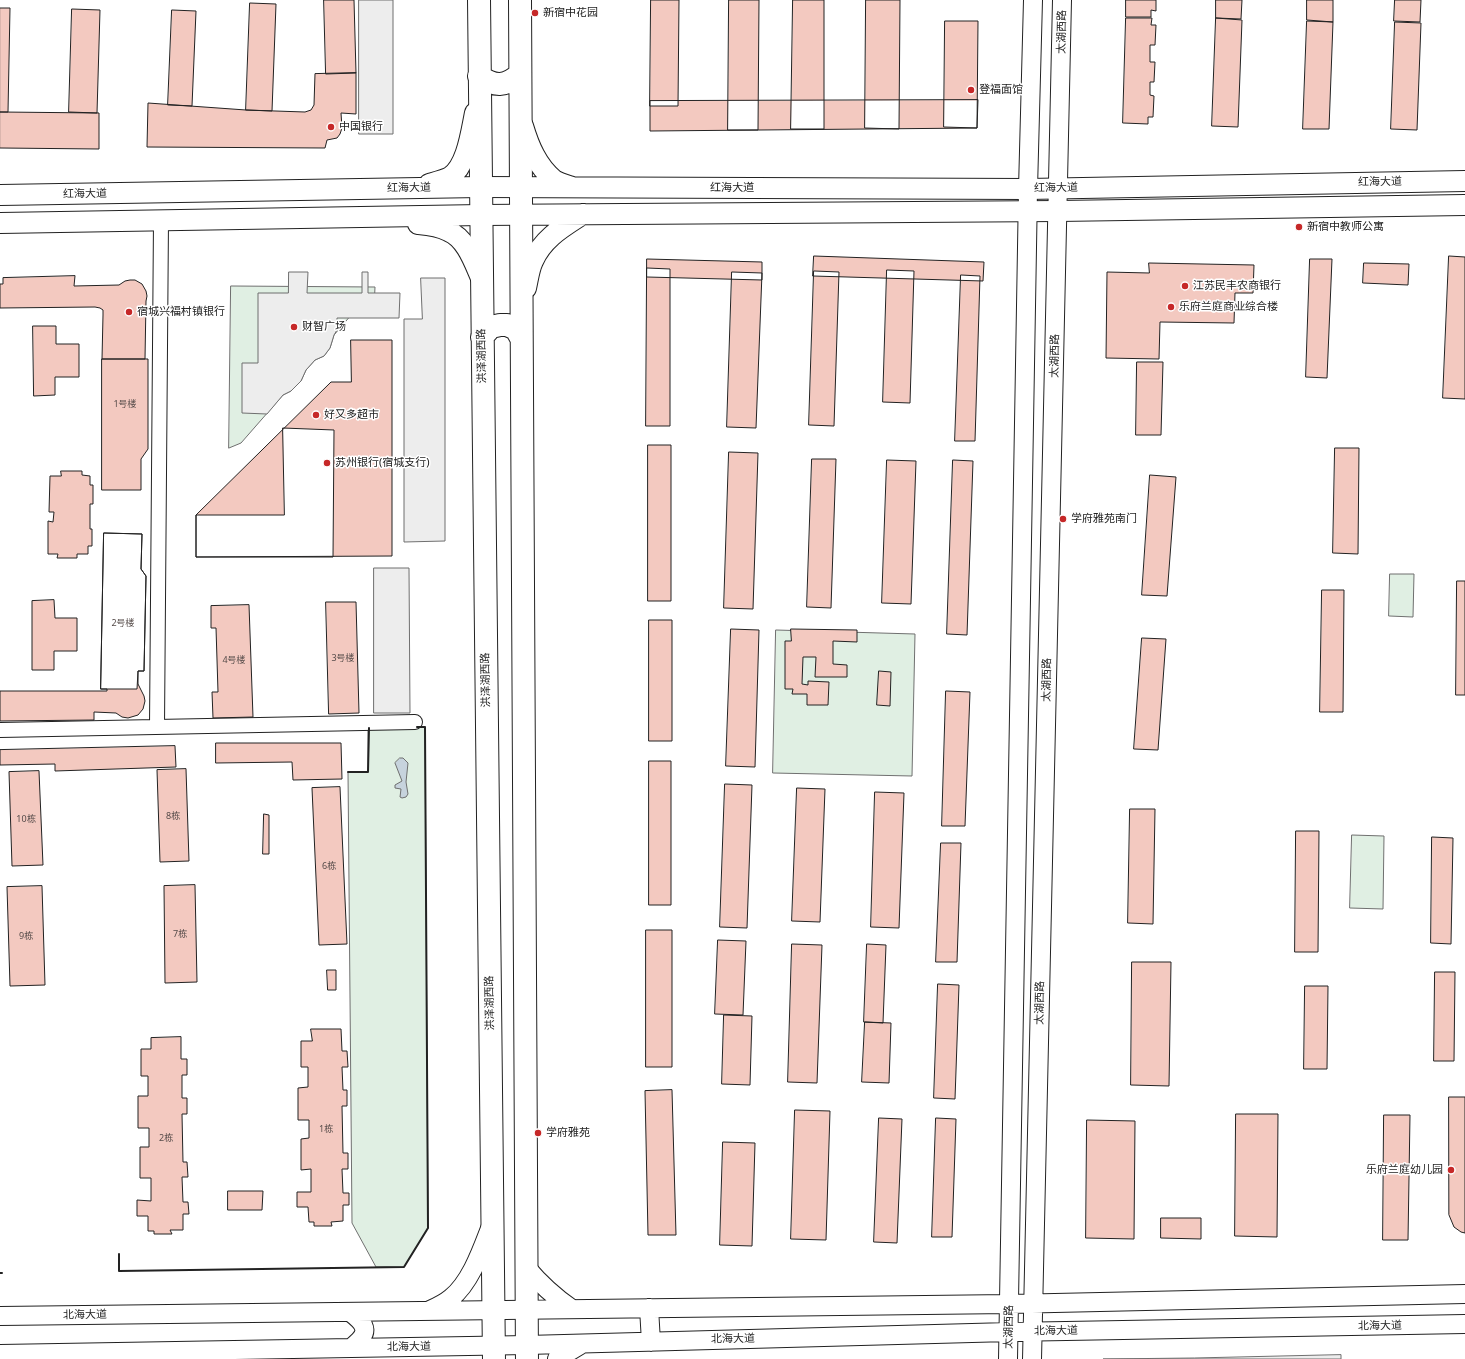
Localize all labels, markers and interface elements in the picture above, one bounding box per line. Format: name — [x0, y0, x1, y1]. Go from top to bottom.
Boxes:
place label: 新宿中花园 — [543, 6, 598, 20]
marker: 新宿中花园 — [530, 8, 540, 18]
street label: 太湖西路 — [1055, 10, 1069, 54]
place label: 登福面馆 — [979, 83, 1023, 97]
marker: 登福面馆 — [966, 85, 976, 95]
place label: 中国银行 — [339, 120, 383, 134]
marker: 中国银行 — [326, 122, 336, 132]
street label: 红海大道 — [1358, 175, 1402, 189]
street label: 红海大道 — [387, 181, 431, 195]
street label: 红海大道 — [710, 181, 754, 195]
street label: 红海大道 — [1034, 181, 1078, 195]
street label: 红海大道 — [63, 187, 107, 201]
place label: 新宿中教师公寓 — [1307, 220, 1384, 234]
marker: 新宿中教师公寓 — [1294, 222, 1304, 232]
place label: 江苏民丰农商银行 — [1193, 279, 1281, 293]
marker: 江苏民丰农商银行 — [1180, 281, 1190, 291]
place label: 乐府兰庭商业综合楼 — [1179, 300, 1278, 314]
marker: 乐府兰庭商业综合楼 — [1166, 302, 1176, 312]
place label: 宿城兴福村镇银行 — [137, 305, 225, 319]
marker: 宿城兴福村镇银行 — [124, 307, 134, 317]
place label: 财智广场 — [302, 320, 346, 334]
marker: 财智广场 — [289, 322, 299, 332]
street label: 洪泽湖西路 — [475, 328, 489, 384]
street label: 太湖西路 — [1048, 334, 1062, 378]
house number: 1号楼 — [113, 399, 137, 409]
place label: 好又多超市 — [324, 408, 379, 422]
marker: 好又多超市 — [311, 410, 321, 420]
place label: 苏州银行(宿城支行) — [335, 456, 430, 470]
marker: 苏州银行(宿城支行) — [322, 458, 332, 468]
place label: 学府雅苑南门 — [1071, 512, 1137, 526]
marker: 学府雅苑南门 — [1058, 514, 1068, 524]
house number: 2号楼 — [111, 618, 135, 628]
street label: 洪泽湖西路 — [479, 652, 493, 708]
house number: 3号楼 — [331, 653, 355, 663]
house number: 4号楼 — [222, 655, 246, 665]
street label: 太湖西路 — [1040, 658, 1054, 702]
house number: 8栋 — [166, 811, 180, 821]
house number: 10栋 — [16, 814, 36, 824]
house number: 6栋 — [322, 861, 336, 871]
house number: 7栋 — [173, 929, 187, 939]
house number: 9栋 — [19, 931, 33, 941]
street label: 洪泽湖西路 — [483, 975, 497, 1031]
street label: 太湖西路 — [1033, 981, 1047, 1025]
house number: 1栋 — [319, 1124, 333, 1134]
place label: 学府雅苑 — [546, 1126, 590, 1140]
marker: 学府雅苑 — [533, 1128, 543, 1138]
house number: 2栋 — [159, 1133, 173, 1143]
place label: 乐府兰庭幼儿园 — [1366, 1163, 1443, 1177]
marker: 乐府兰庭幼儿园 — [1446, 1165, 1456, 1175]
street label: 太湖西路 — [1002, 1305, 1016, 1349]
street label: 北海大道 — [63, 1308, 107, 1322]
street label: 北海大道 — [1358, 1319, 1402, 1333]
street label: 北海大道 — [1034, 1324, 1078, 1338]
street label: 北海大道 — [711, 1332, 755, 1346]
street label: 北海大道 — [387, 1340, 431, 1354]

